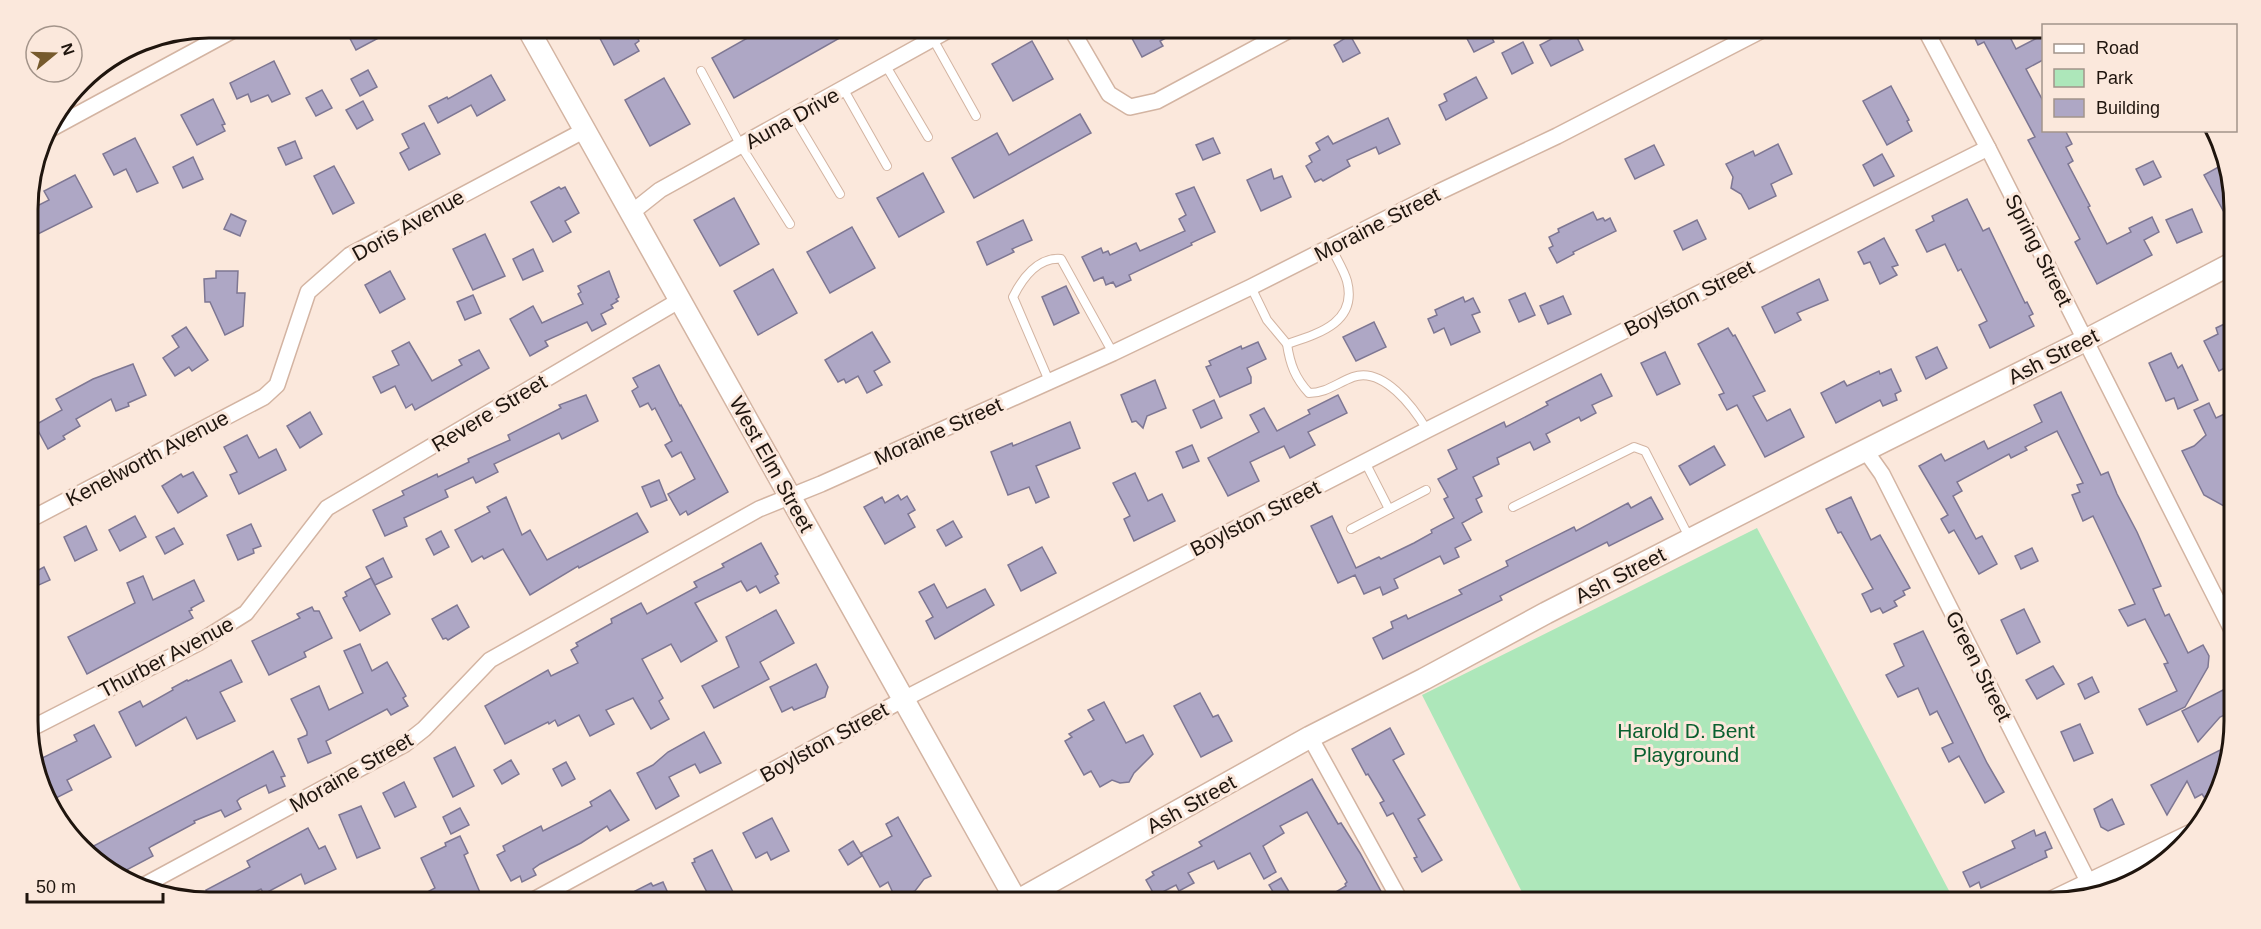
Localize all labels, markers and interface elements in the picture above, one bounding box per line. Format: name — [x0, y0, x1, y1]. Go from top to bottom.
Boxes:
north arrow — [24, 24, 84, 84]
legend — [2042, 24, 2237, 132]
text: Road — [2096, 38, 2139, 58]
text: N — [58, 41, 78, 58]
text: Park — [2096, 68, 2134, 88]
street label: Auna Drive — [741, 83, 843, 153]
text: Building — [2096, 98, 2160, 118]
street label: Moraine Street — [1310, 182, 1444, 266]
street label: Doris Avenue — [348, 185, 468, 265]
street label: Spring Street — [2001, 190, 2077, 310]
street label: Boylston Street — [1620, 255, 1758, 341]
street label: Ash Street — [2004, 323, 2102, 389]
street label: Revere Street — [428, 370, 551, 456]
street label: West Elm Street — [725, 392, 819, 536]
street label: Moraine Street — [870, 392, 1006, 470]
street label: Kenelworth Avenue — [62, 405, 232, 511]
street label: Boylston Street — [1186, 475, 1324, 561]
street label: Ash Street — [1571, 542, 1669, 608]
street label: Green Street — [1941, 607, 2017, 725]
street label: Thurber Avenue — [95, 612, 237, 702]
street label: Boylston Street — [756, 697, 892, 787]
park label: Harold D. Bent Playground — [1617, 719, 1755, 766]
street label: Moraine Street — [286, 728, 417, 816]
street label: Ash Street — [1143, 770, 1240, 838]
scale bar — [27, 866, 164, 904]
text: 50 m — [36, 877, 76, 897]

